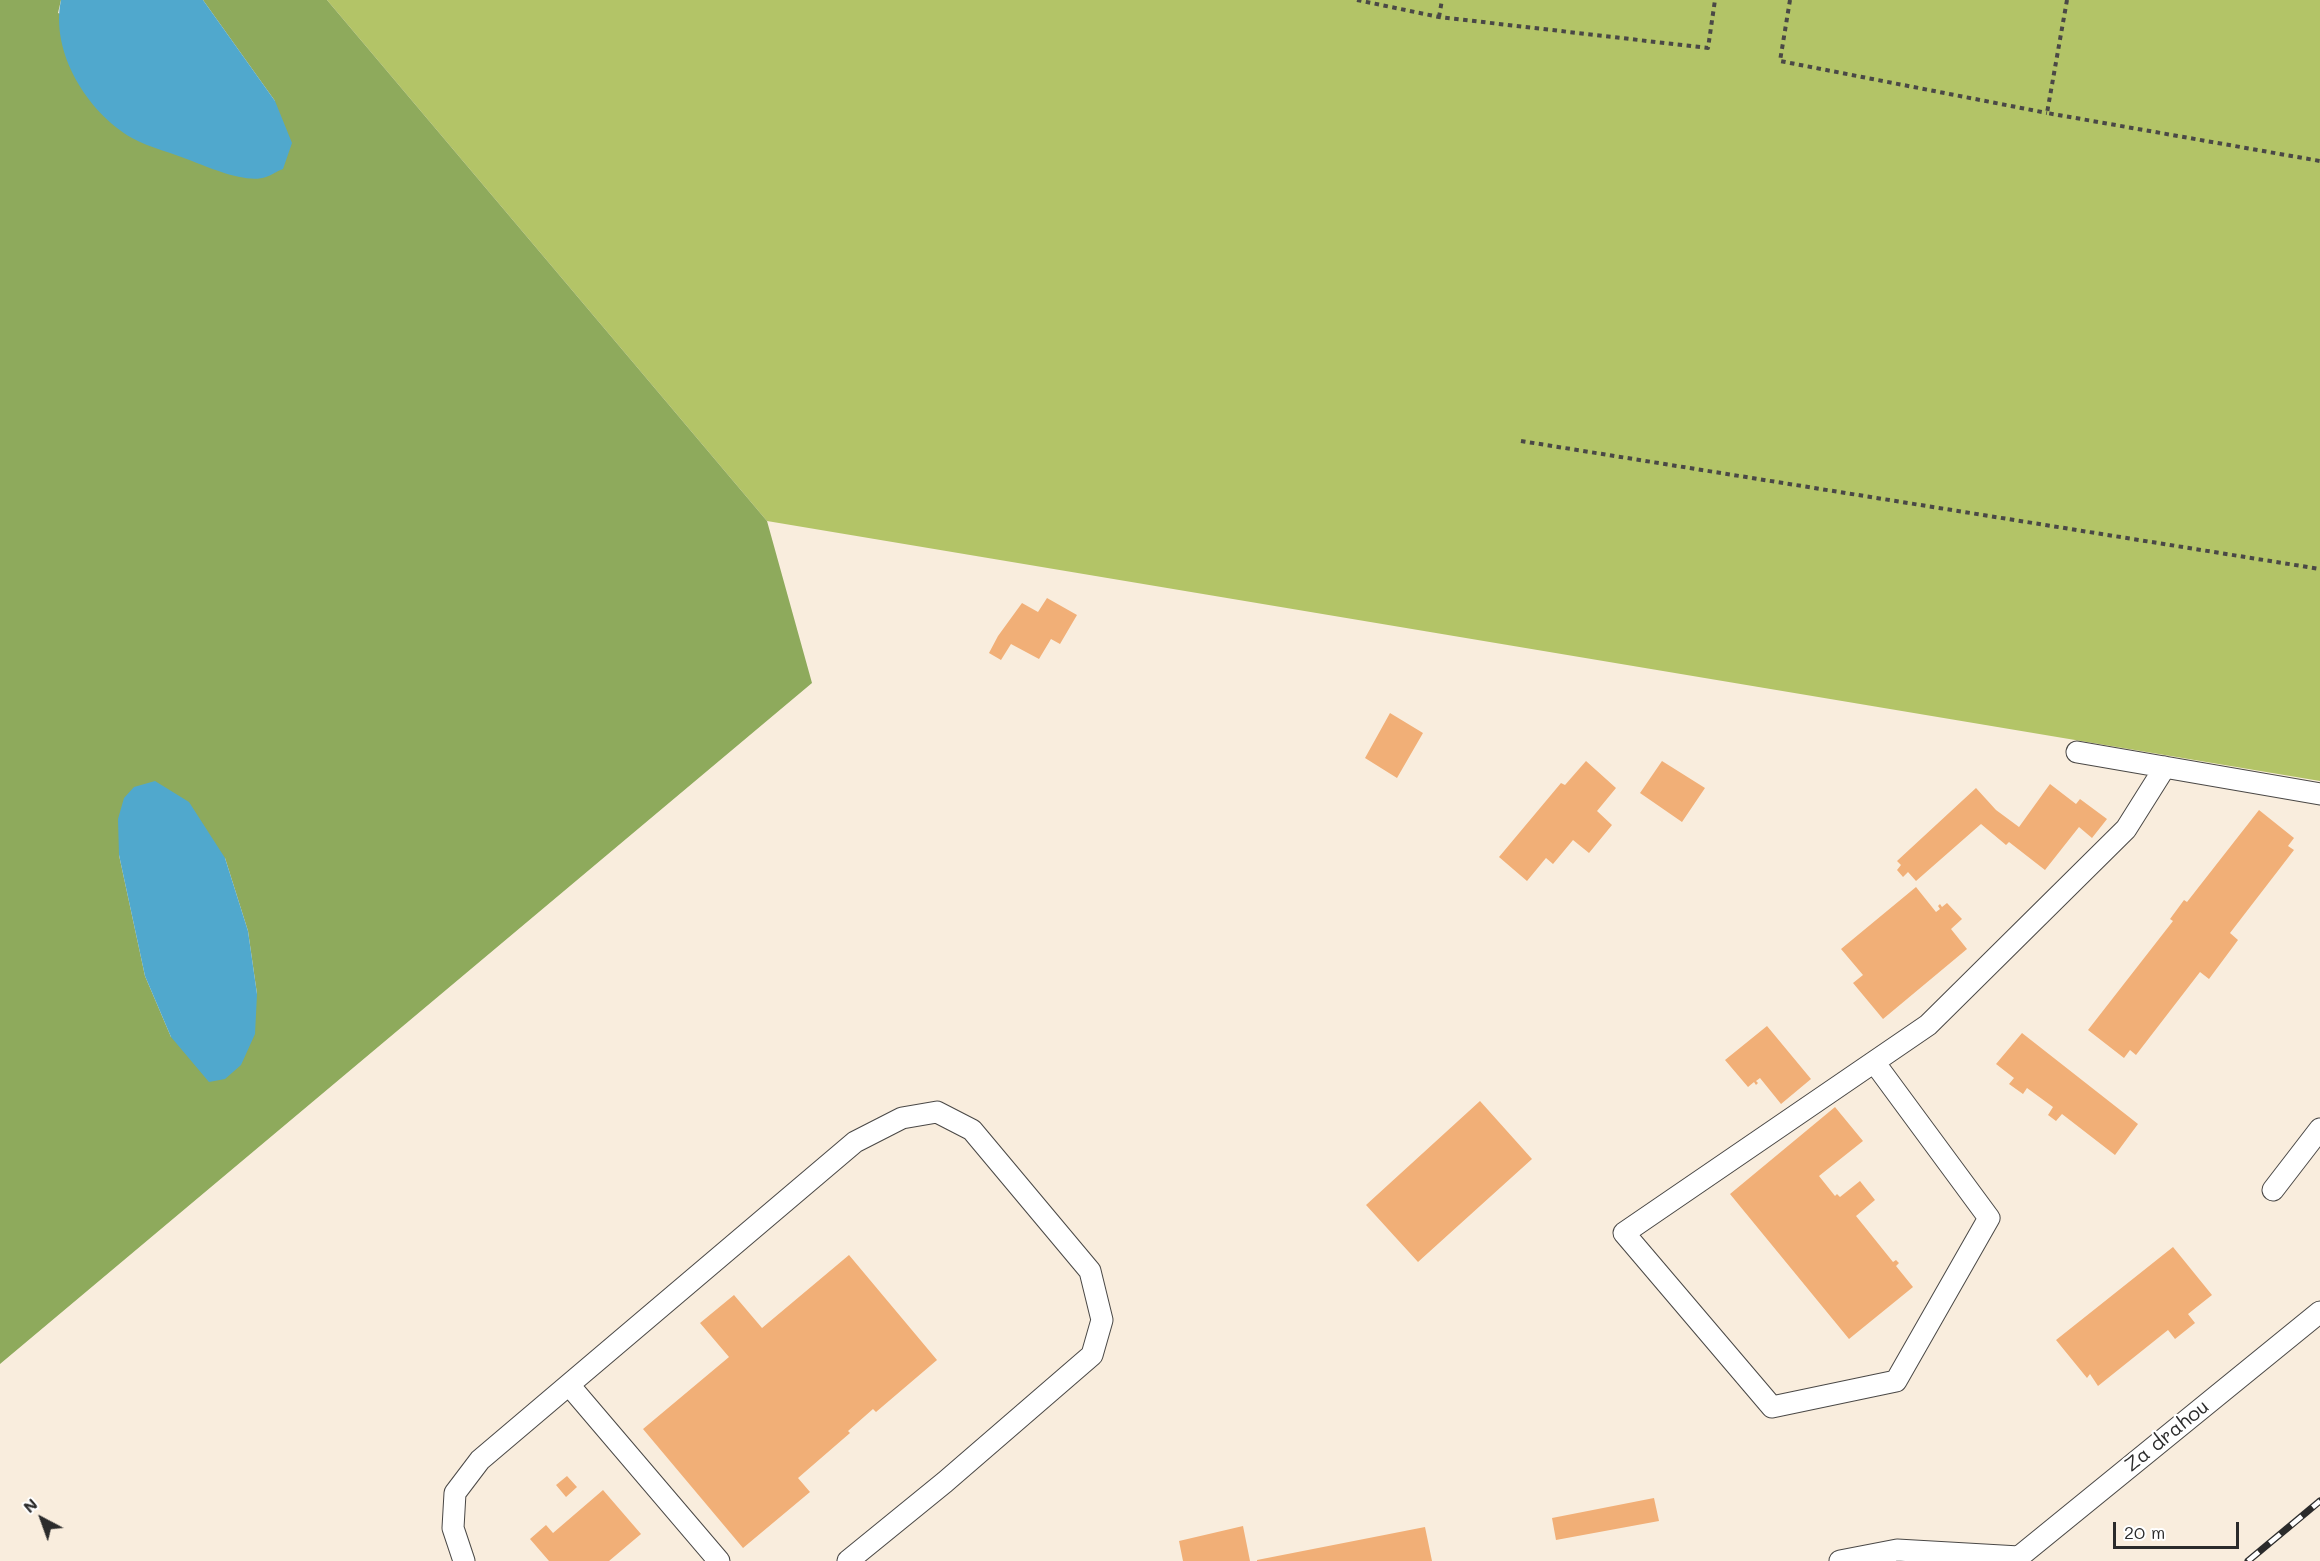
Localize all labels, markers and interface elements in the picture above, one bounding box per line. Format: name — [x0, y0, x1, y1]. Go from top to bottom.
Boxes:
street label: Za drahou — [2120, 1395, 2214, 1477]
north arrow — [12, 1489, 72, 1549]
text: N — [18, 1493, 41, 1517]
scale bar — [2116, 1510, 2242, 1548]
text: 20 m — [2124, 1520, 2165, 1544]

